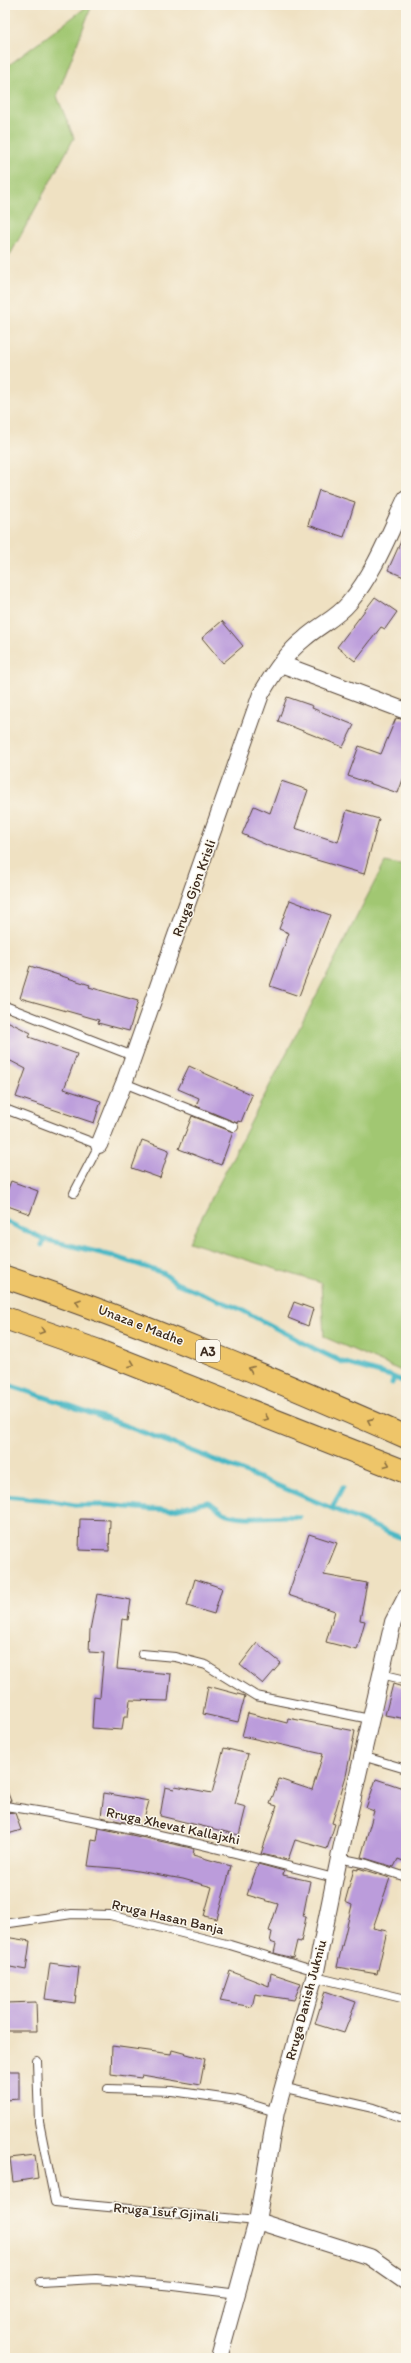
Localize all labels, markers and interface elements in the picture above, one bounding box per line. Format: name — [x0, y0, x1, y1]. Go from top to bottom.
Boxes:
street label: Rruga Gjon Krisli — [169, 837, 219, 939]
one-way arrow — [74, 1298, 81, 1306]
street label: Unaza e Madhe — [96, 1301, 187, 1349]
one-way arrow — [38, 1327, 45, 1335]
road number: A3 — [196, 1340, 220, 1362]
one-way arrow — [129, 1360, 136, 1368]
one-way arrow — [248, 1366, 255, 1374]
one-way arrow — [263, 1413, 270, 1421]
one-way arrow — [367, 1418, 375, 1426]
one-way arrow — [384, 1460, 391, 1468]
street label: Rruga Xhevat Kallajxhi — [105, 1804, 241, 1848]
street label: Rruga Hasan Banja — [110, 1896, 227, 1938]
street label: Rruga Danish Jukniu — [282, 1938, 330, 2062]
street label: Rruga Isuf Gjinali — [113, 2199, 219, 2225]

